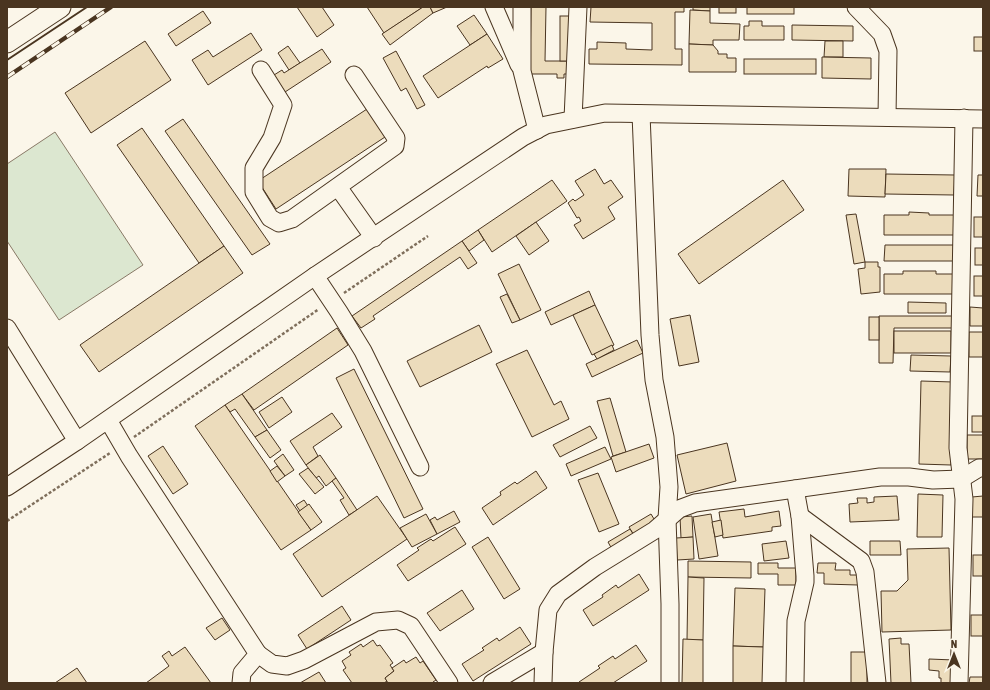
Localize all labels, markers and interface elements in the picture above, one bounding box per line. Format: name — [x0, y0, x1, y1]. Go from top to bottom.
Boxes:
north arrow — [934, 634, 974, 674]
text: N — [951, 638, 957, 650]

